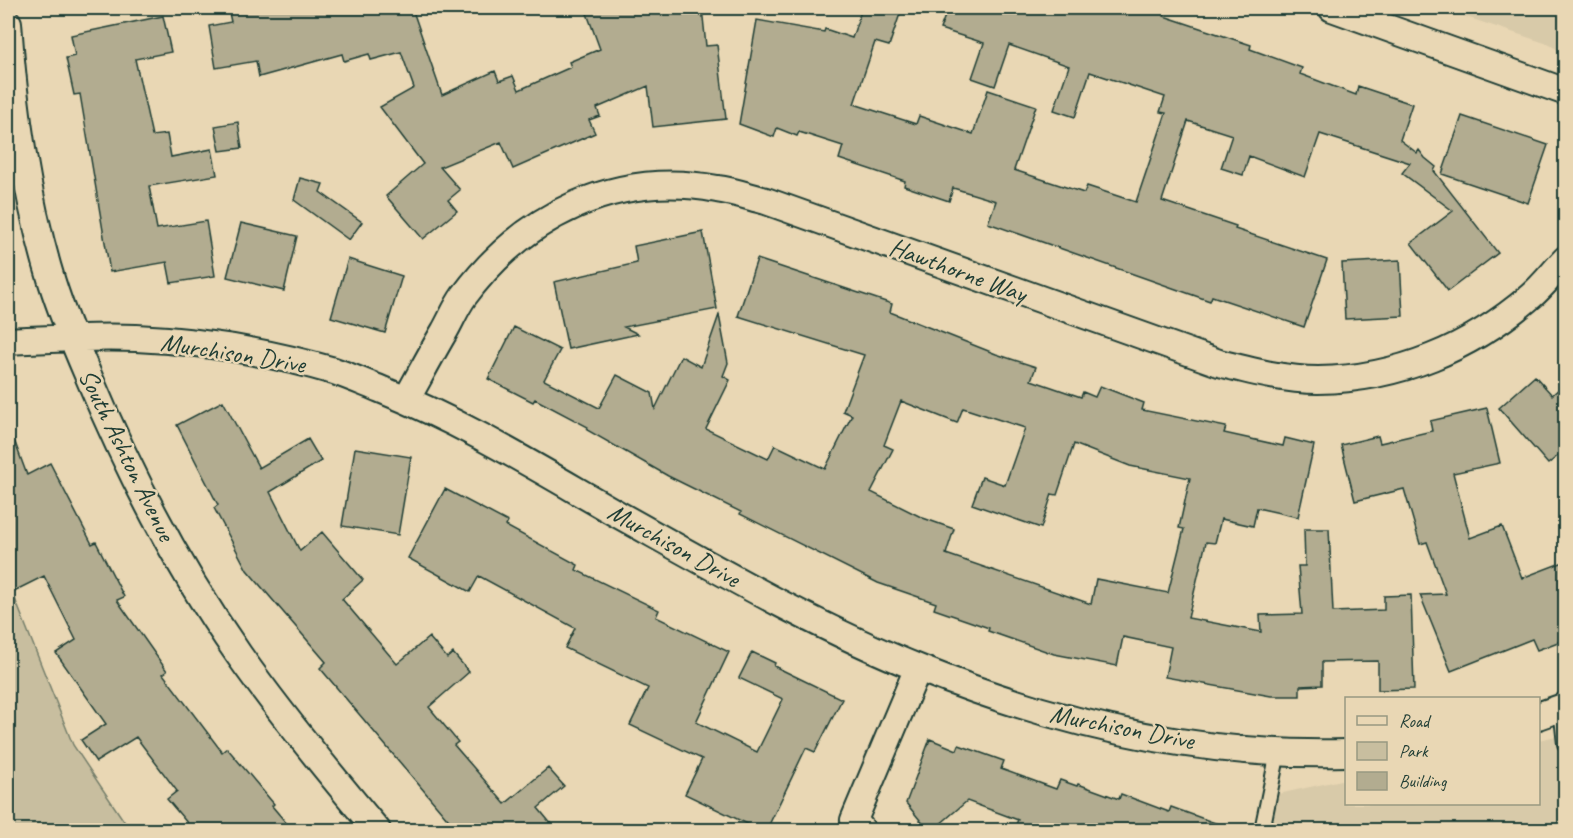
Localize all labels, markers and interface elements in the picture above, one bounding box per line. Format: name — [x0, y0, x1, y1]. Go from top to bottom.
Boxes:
street label: Hawthorne Way — [885, 230, 1033, 311]
street label: Murchison Drive — [158, 325, 309, 381]
street label: South Ashton Avenue — [71, 364, 184, 549]
street label: Murchison Drive — [602, 495, 747, 596]
street label: Murchison Drive — [1047, 697, 1198, 757]
legend — [1345, 697, 1540, 805]
text: Road — [1399, 710, 1432, 732]
text: Park — [1399, 740, 1429, 762]
text: Building — [1399, 770, 1448, 792]

